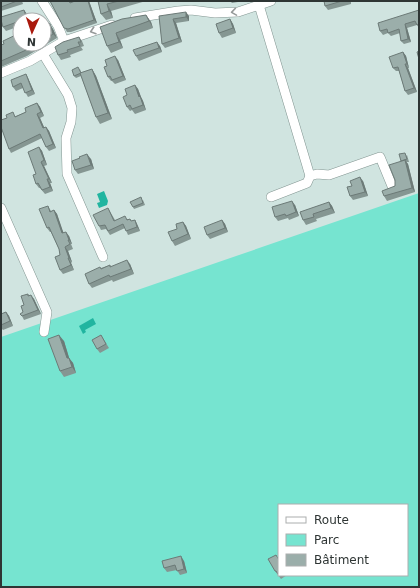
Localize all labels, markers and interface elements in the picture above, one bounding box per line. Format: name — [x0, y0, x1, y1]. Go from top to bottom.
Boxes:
one-way arrow — [231, 7, 237, 16]
north arrow — [12, 12, 52, 52]
one-way arrow — [90, 26, 97, 35]
text: N — [27, 35, 36, 48]
legend — [278, 504, 408, 576]
text: Route — [314, 513, 349, 527]
text: Parc — [314, 533, 339, 547]
text: Bâtiment — [314, 553, 369, 567]

